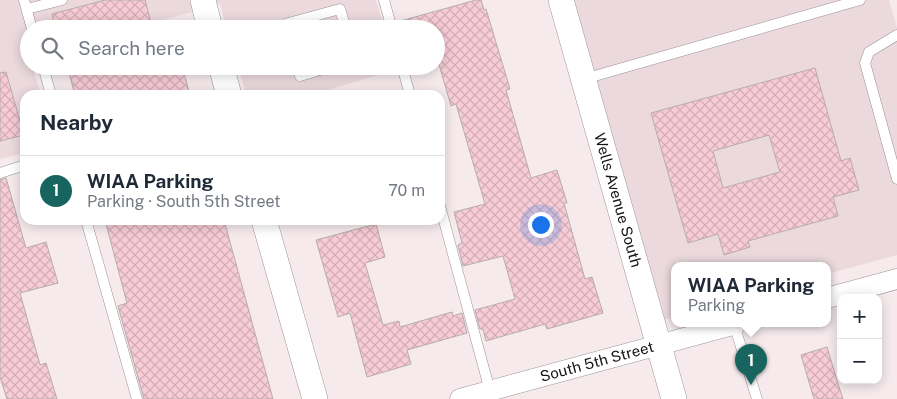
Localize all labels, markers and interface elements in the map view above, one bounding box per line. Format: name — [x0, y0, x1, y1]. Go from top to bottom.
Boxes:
search box — [20, 20, 445, 75]
icon: search — [38, 34, 66, 62]
text: Search here — [78, 37, 185, 59]
text: Nearby — [40, 110, 113, 135]
street label: Wells Avenue South — [591, 131, 645, 269]
text: WIAA Parking — [87, 170, 214, 192]
text: 1 — [53, 181, 59, 200]
text: 70 m — [388, 181, 425, 200]
text: Parking · South 5th Street — [87, 192, 280, 211]
your location — [528, 212, 554, 238]
popup — [671, 262, 831, 327]
text: WIAA Parking — [688, 274, 814, 296]
map controls — [837, 294, 882, 384]
button: + — [837, 294, 882, 339]
text: Parking — [688, 296, 745, 315]
street label: South 5th Street — [538, 338, 656, 385]
button: − — [837, 339, 882, 384]
pin: 1 — [735, 344, 767, 385]

